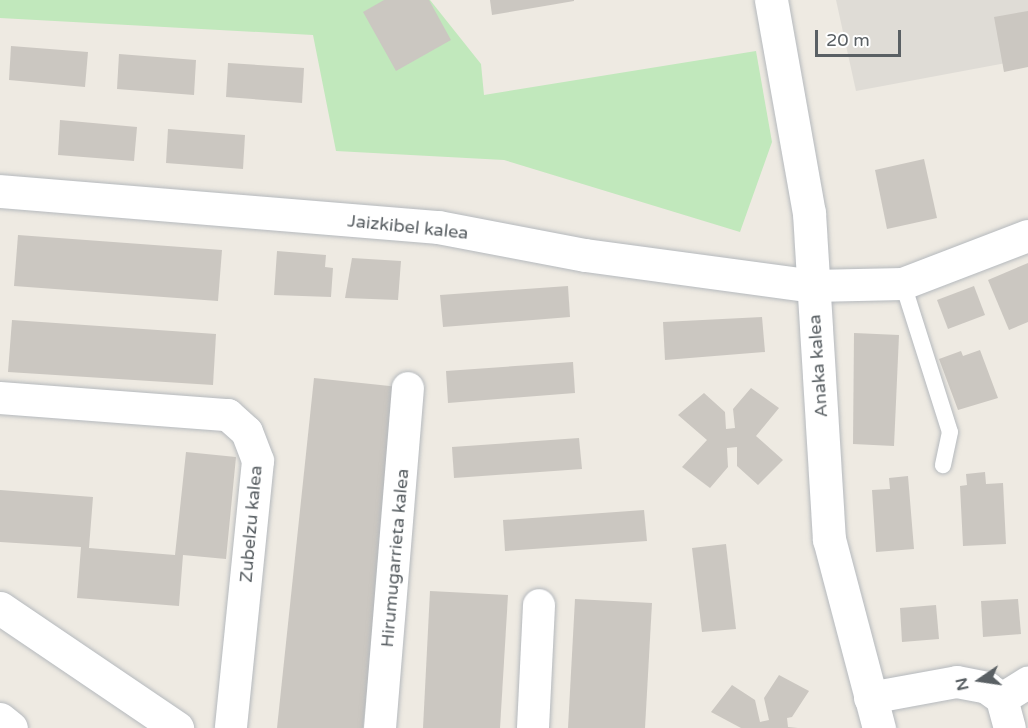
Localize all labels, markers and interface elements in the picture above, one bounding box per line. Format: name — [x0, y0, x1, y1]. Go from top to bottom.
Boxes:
scale bar — [818, 18, 904, 56]
text: 20 m — [826, 29, 870, 51]
street label: Jaizkibel kalea — [346, 210, 470, 244]
street label: Anaka kalea — [804, 314, 832, 418]
street label: Zubelzu kalea — [235, 464, 267, 584]
street label: Hirumugarrieta kalea — [376, 468, 414, 648]
north arrow — [950, 650, 1010, 710]
text: N — [951, 676, 974, 693]

